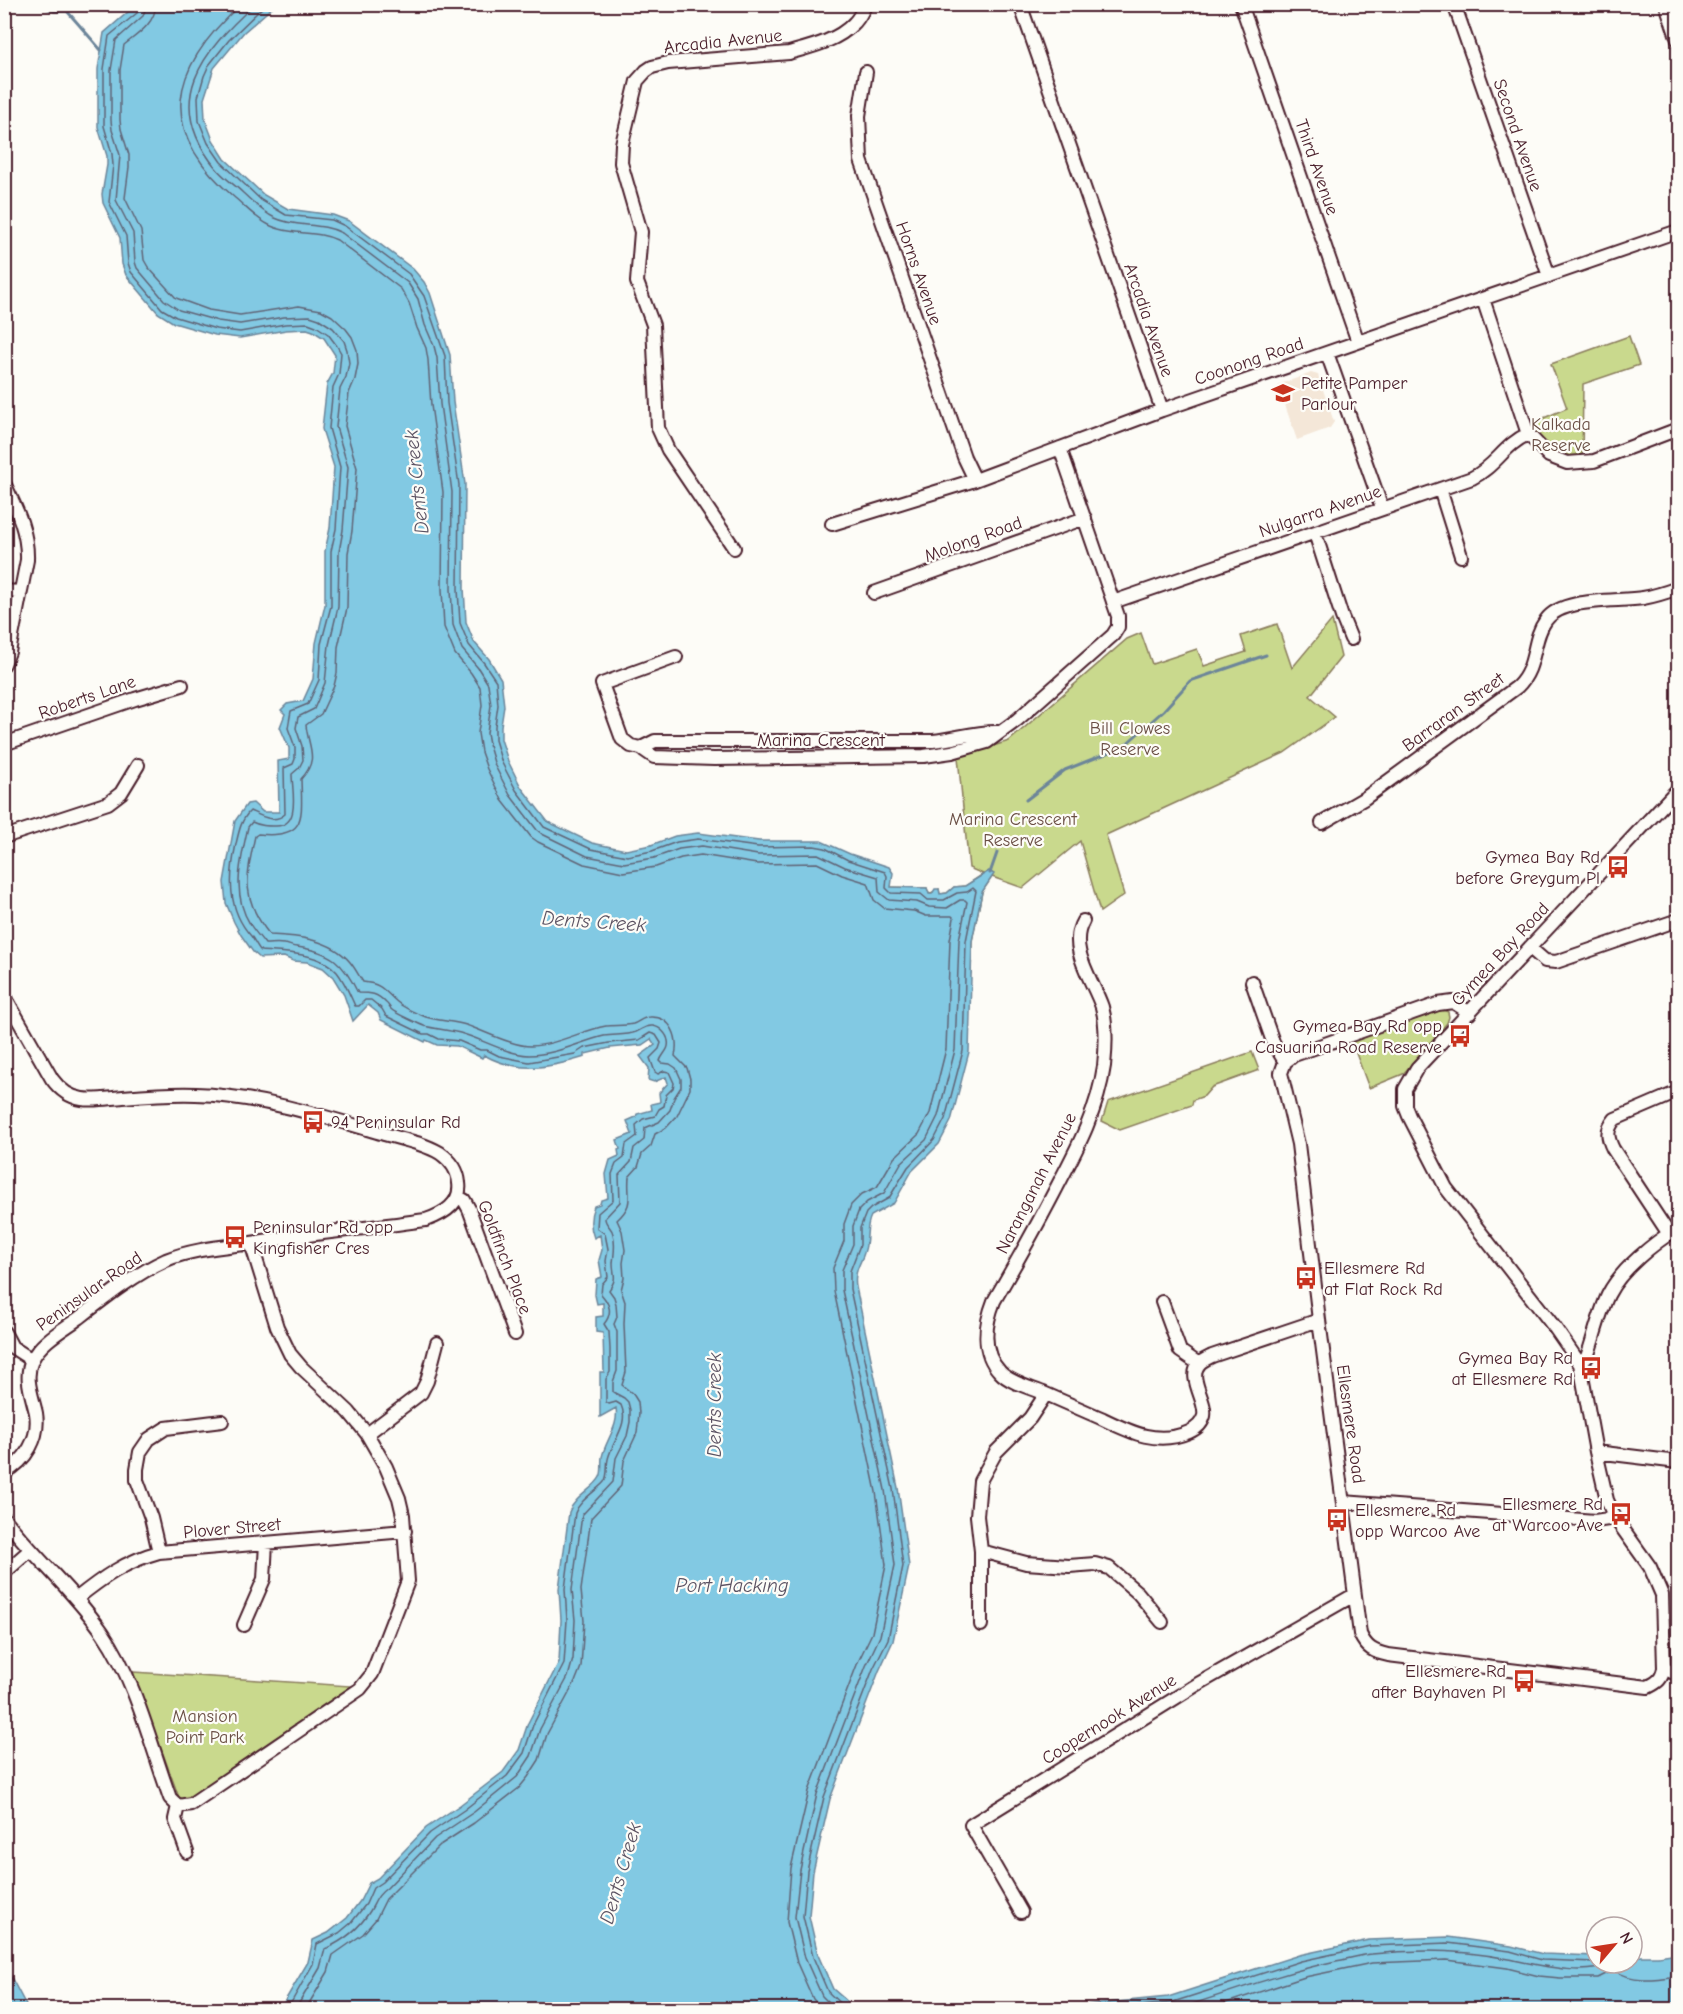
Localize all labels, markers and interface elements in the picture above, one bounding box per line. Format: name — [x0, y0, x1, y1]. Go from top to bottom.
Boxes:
street label: Arcadia Avenue — [663, 25, 783, 58]
street label: Second Avenue — [1488, 76, 1547, 194]
street label: Third Avenue — [1290, 116, 1343, 218]
street label: Horns Avenue — [891, 219, 946, 328]
street label: Arcadia Avenue — [1119, 261, 1178, 380]
street label: Coonong Road — [1192, 333, 1306, 390]
place label: Petite Pamper Parlour — [1301, 373, 1408, 415]
school or university icon: Petite Pamper Parlour — [1270, 380, 1296, 406]
park label: Kalkada Reserve — [1531, 414, 1591, 456]
water label: Dents Creek — [400, 429, 433, 535]
street label: Nulgarra Avenue — [1256, 481, 1384, 542]
street label: Molong Road — [921, 512, 1025, 567]
street label: Barraran Street — [1398, 668, 1509, 756]
street label: Roberts Lane — [36, 671, 139, 724]
park label: Bill Clowes Reserve — [1090, 718, 1170, 760]
street label: Marina Crescent — [757, 730, 886, 751]
park label: Marina Crescent Reserve — [949, 809, 1078, 851]
place label: Gymea Bay Rd before Greygum Pl — [1455, 847, 1600, 889]
bus stop icon: Gymea Bay Rd before Greygum Pl — [1605, 854, 1631, 880]
street label: Gymea Bay Road — [1447, 898, 1554, 1010]
water label: Dents Creek — [541, 906, 647, 937]
place label: Gymea Bay Rd opp Casuarina Road Reserve — [1255, 1016, 1442, 1058]
bus stop icon: Gymea Bay Rd opp Casuarina Road Reserve — [1447, 1023, 1473, 1049]
bus stop icon: 94 Peninsular Rd — [300, 1109, 326, 1135]
street label: Naranganah Avenue — [992, 1109, 1081, 1257]
place label: 94 Peninsular Rd — [331, 1112, 461, 1133]
street label: Goldfinch Place — [473, 1197, 536, 1317]
place label: Peninsular Rd opp Kingfisher Cres — [253, 1217, 393, 1259]
bus stop icon: Peninsular Rd opp Kingfisher Cres — [222, 1224, 248, 1250]
street label: Peninsular Road — [32, 1247, 146, 1336]
place label: Ellesmere Rd at Flat Rock Rd — [1324, 1258, 1443, 1300]
bus stop icon: Ellesmere Rd at Flat Rock Rd — [1293, 1265, 1319, 1291]
place label: Gymea Bay Rd at Ellesmere Rd — [1452, 1348, 1573, 1390]
water label: Dents Creek — [703, 1353, 726, 1457]
bus stop icon: Gymea Bay Rd at Ellesmere Rd — [1578, 1355, 1604, 1381]
street label: Ellesmere Road — [1332, 1363, 1369, 1485]
place label: Ellesmere Rd at Warcoo Ave — [1492, 1494, 1603, 1536]
place label: Ellesmere Rd opp Warcoo Ave — [1355, 1500, 1480, 1542]
bus stop icon: Ellesmere Rd at Warcoo Ave — [1608, 1501, 1634, 1527]
bus stop icon: Ellesmere Rd opp Warcoo Ave — [1324, 1507, 1350, 1533]
street label: Plover Street — [182, 1514, 282, 1543]
water label: Port Hacking — [676, 1574, 788, 1597]
place label: Ellesmere Rd after Bayhaven Pl — [1371, 1661, 1506, 1703]
bus stop icon: Ellesmere Rd after Bayhaven Pl — [1511, 1668, 1537, 1694]
street label: Coopernook Avenue — [1038, 1670, 1180, 1769]
park label: Mansion Point Park — [166, 1706, 245, 1748]
water label: Dents Creek — [595, 1820, 646, 1926]
north arrow — [1584, 1915, 1644, 1975]
text: N — [1616, 1929, 1637, 1947]

